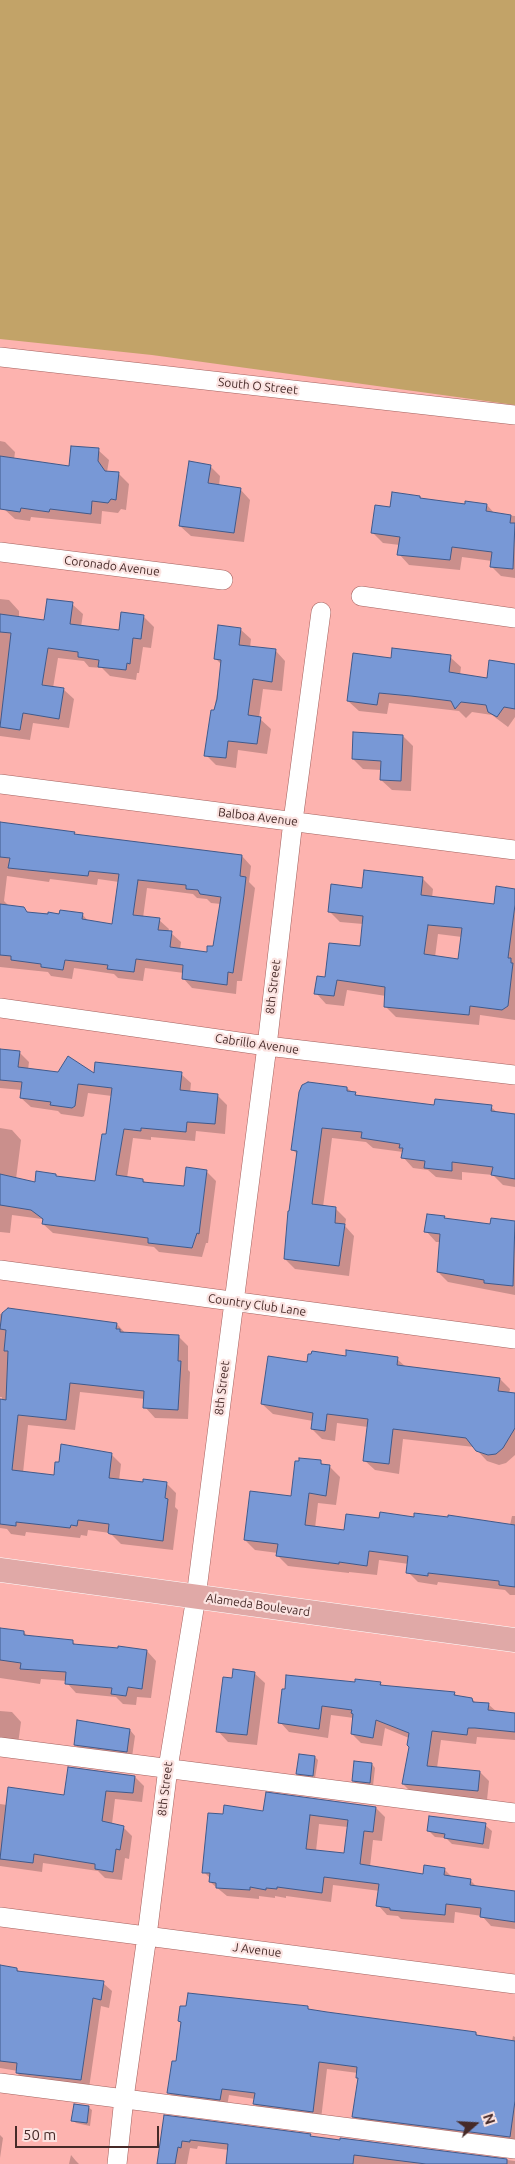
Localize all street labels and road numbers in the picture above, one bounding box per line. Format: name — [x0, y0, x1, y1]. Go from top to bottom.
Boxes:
street label: South O Street — [217, 375, 299, 397]
street label: Coronado Avenue — [63, 553, 161, 579]
street label: Balboa Avenue — [217, 805, 299, 829]
street label: 8th Street — [263, 959, 283, 1015]
street label: Cabrillo Avenue — [214, 1031, 300, 1057]
street label: Country Club Lane — [207, 1291, 307, 1319]
street label: 8th Street — [212, 1360, 232, 1416]
street label: Alameda Boulevard — [205, 1591, 311, 1619]
street label: 8th Street — [155, 1761, 175, 1817]
street label: J Avenue — [232, 1940, 282, 1960]

